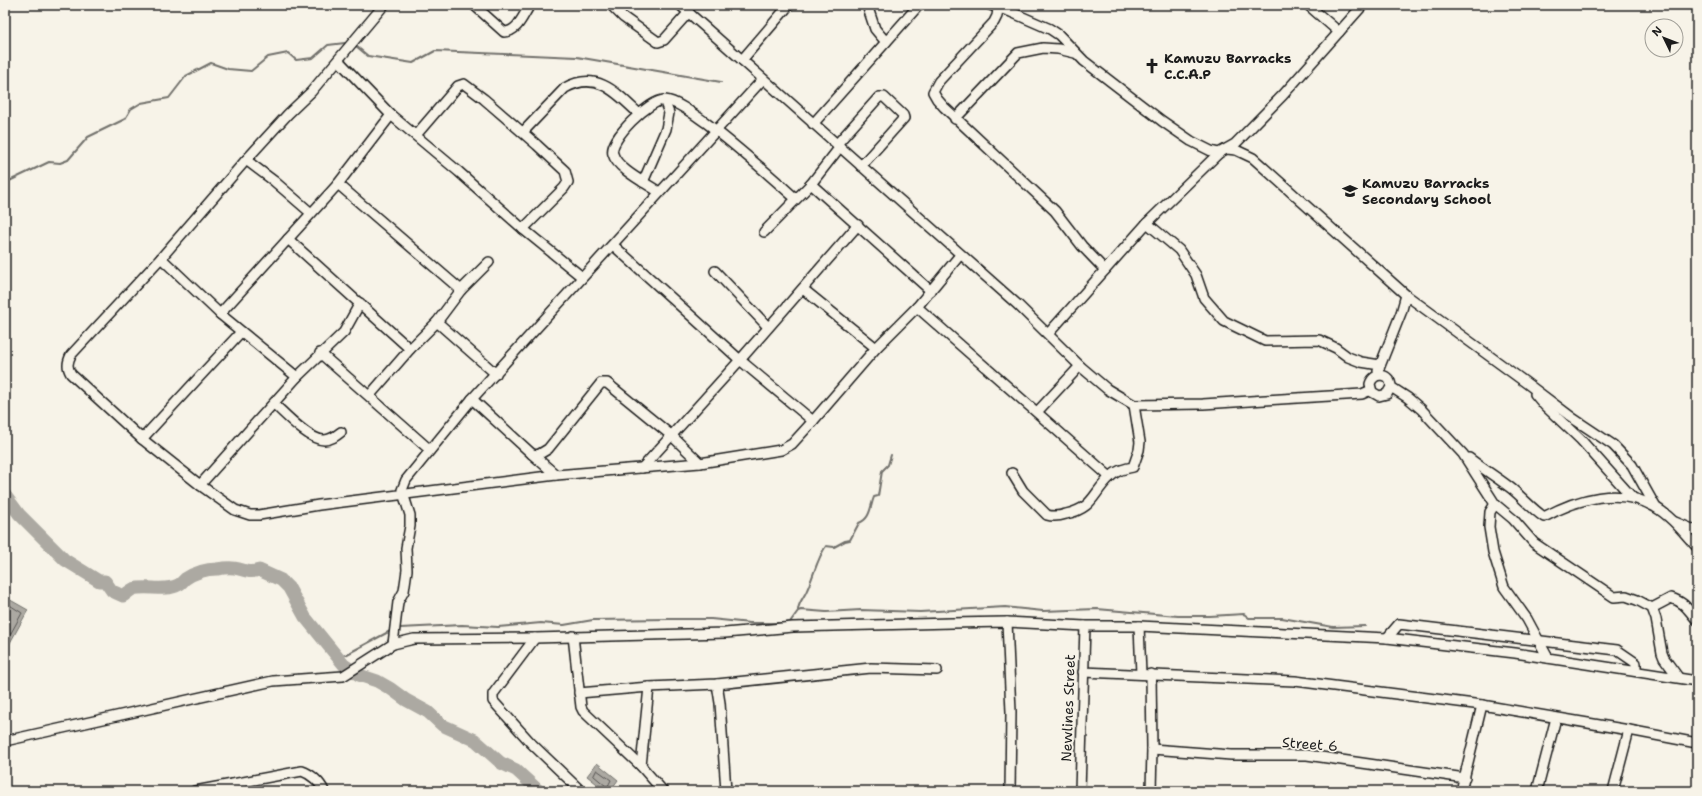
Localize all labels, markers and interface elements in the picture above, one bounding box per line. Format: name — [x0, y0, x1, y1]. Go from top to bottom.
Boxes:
north arrow — [1644, 18, 1684, 58]
text: N — [1649, 23, 1666, 40]
place label: Kamuzu Barracks C.C.A.P — [1164, 49, 1291, 83]
church icon: Kamuzu Barracks C.C.A.P — [1143, 57, 1161, 75]
place label: Kamuzu Barracks Secondary School — [1362, 174, 1491, 208]
school or university icon: Kamuzu Barracks Secondary School — [1341, 182, 1359, 200]
street label: Newlines Street — [1057, 654, 1079, 762]
street label: Street 6 — [1282, 733, 1338, 755]

